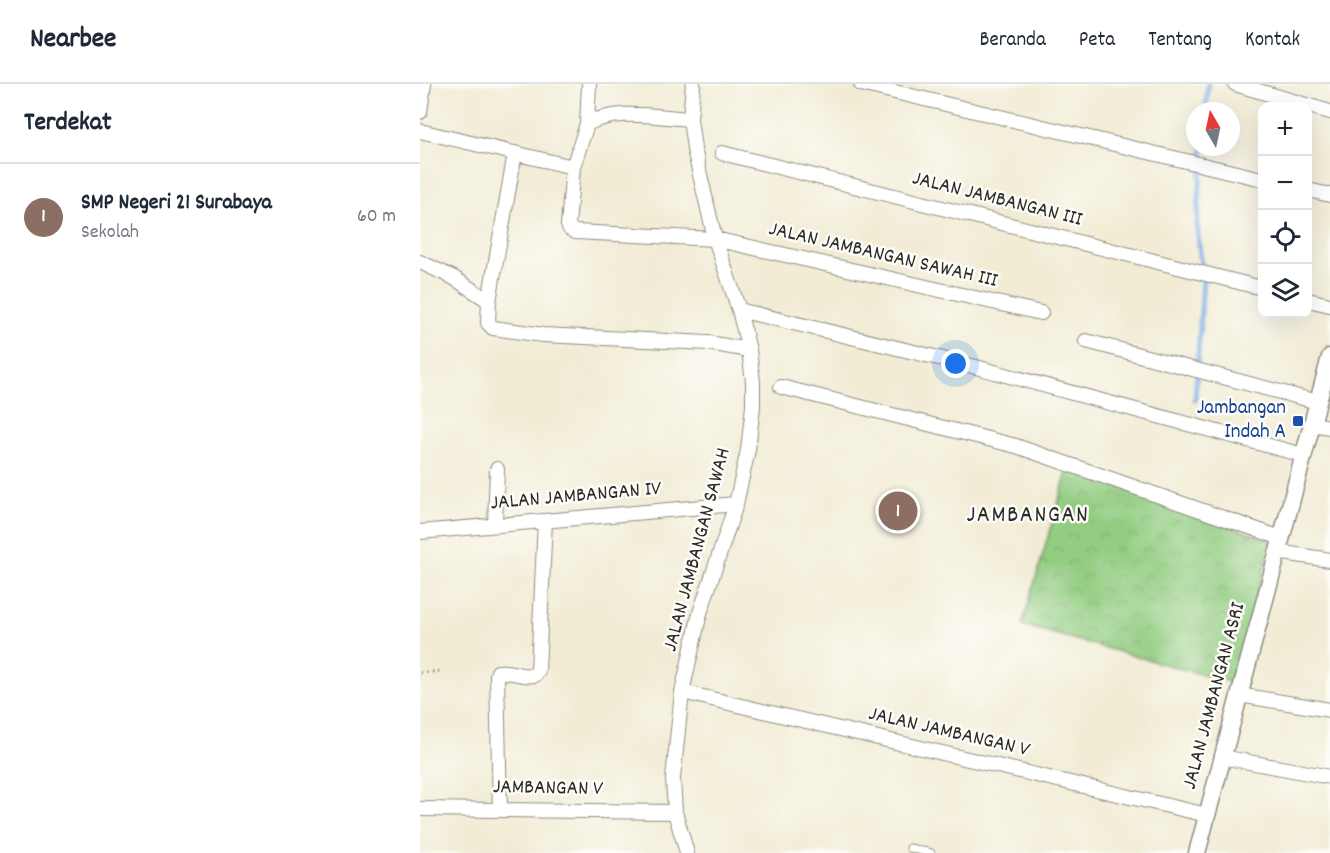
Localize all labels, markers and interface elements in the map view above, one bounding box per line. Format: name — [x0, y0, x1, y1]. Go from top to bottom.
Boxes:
text: Nearbee — [30, 21, 116, 61]
text: Beranda — [980, 26, 1046, 56]
text: Peta — [1079, 26, 1115, 56]
text: Tentang — [1148, 26, 1212, 56]
text: Kontak — [1245, 26, 1300, 56]
north arrow — [1186, 102, 1240, 156]
map controls — [1258, 102, 1312, 318]
button: + — [1258, 102, 1312, 156]
text: Terdekat — [24, 105, 112, 142]
button: − — [1258, 156, 1312, 210]
street label: JALAN JAMBANGAN III — [909, 164, 1086, 236]
text: SMP Negeri 21 Surabaya — [81, 188, 272, 219]
text: 1 — [41, 203, 46, 231]
text: 60 m — [357, 203, 396, 231]
button: locate — [1258, 210, 1312, 264]
street label: JALAN JAMBANGAN SAWAH III — [766, 215, 1001, 297]
text: Sekolah — [81, 219, 139, 247]
button: layers — [1258, 264, 1312, 318]
your location — [941, 349, 970, 378]
place label: Jambangan Indah A — [1197, 394, 1286, 448]
marker: Jambangan Indah A — [1291, 414, 1305, 428]
street label: JALAN JAMBANGAN SAWAH — [656, 445, 740, 655]
street label: JALAN JAMBANGAN IV — [489, 475, 663, 519]
pin: 1 — [878, 488, 918, 534]
district label: JAMBANGAN — [967, 499, 1089, 533]
street label: JALAN JAMBANGAN ASRI — [1176, 599, 1254, 793]
street label: JALAN JAMBANGAN V — [865, 700, 1033, 766]
street label: JAMBANGAN V — [492, 773, 604, 805]

